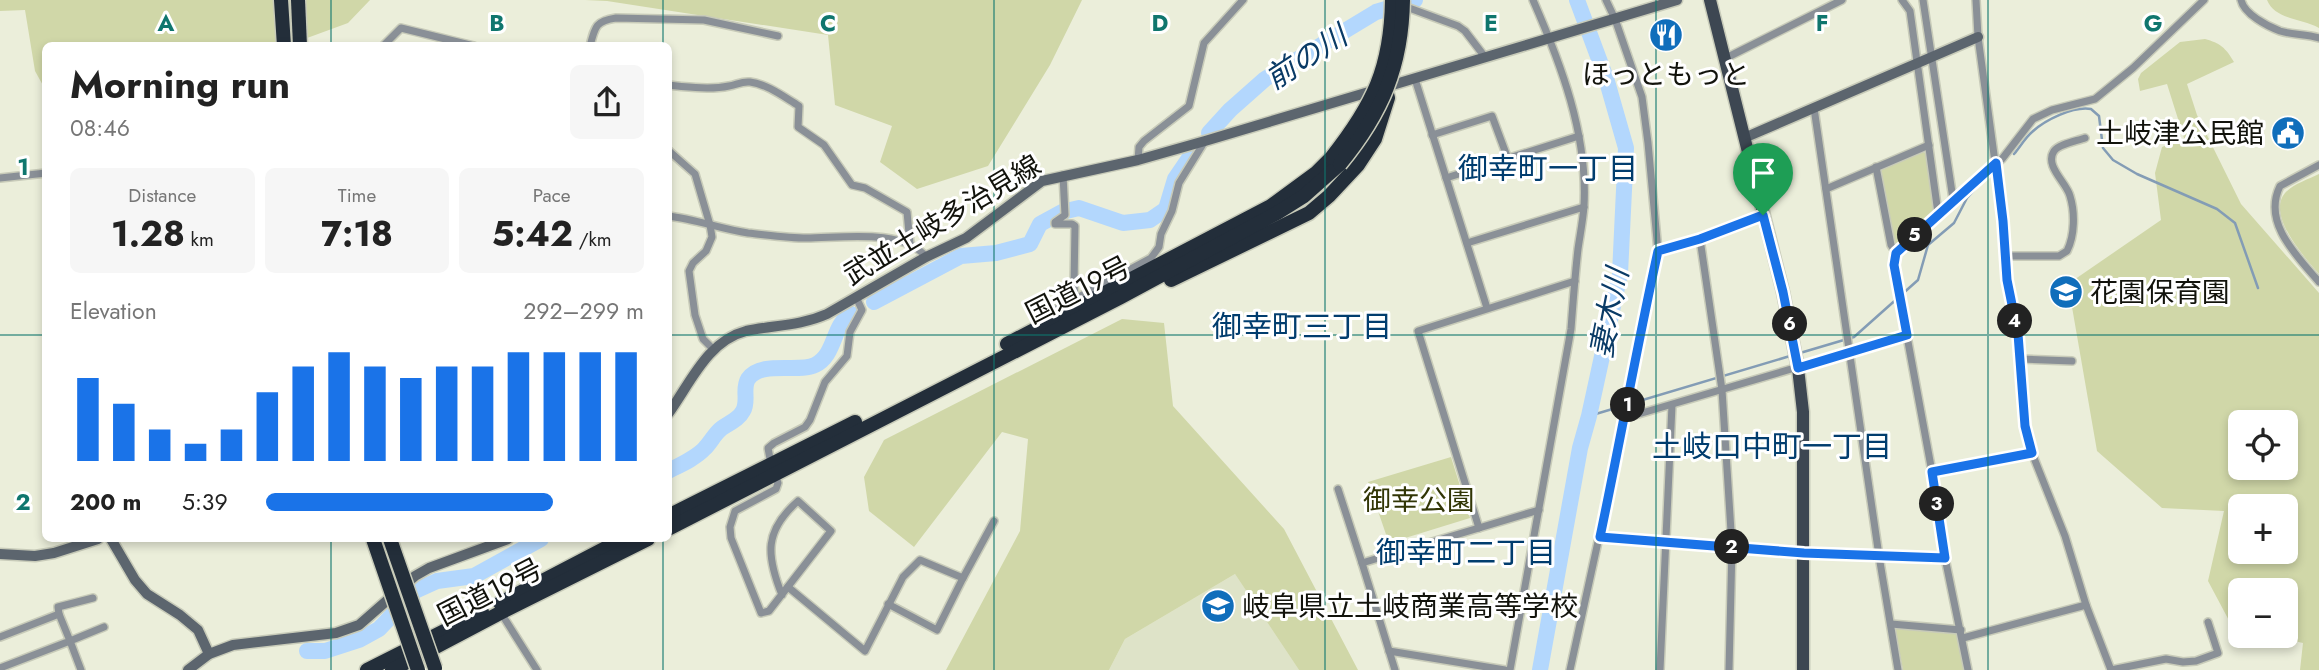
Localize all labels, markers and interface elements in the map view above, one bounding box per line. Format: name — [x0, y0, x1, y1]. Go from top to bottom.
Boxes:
text: A — [157, 6, 175, 40]
text: B — [489, 6, 505, 40]
text: C — [820, 6, 836, 40]
text: D — [1152, 6, 1169, 40]
text: E — [1484, 6, 1498, 40]
text: F — [1816, 6, 1828, 40]
text: G — [2144, 6, 2162, 40]
water label: 前の川 — [1257, 13, 1358, 100]
restaurant icon: ほっともっと — [1647, 16, 1685, 54]
place label: ほっともっと — [1582, 54, 1750, 95]
text: Morning run — [70, 57, 290, 112]
button: share — [570, 65, 644, 139]
text: 08:46 — [70, 111, 130, 145]
place label: 土岐津公民館 — [2096, 113, 2264, 154]
public building icon: 土岐津公民館 — [2269, 114, 2307, 152]
pin — [1733, 143, 1793, 215]
street label: 武並土岐多治見線 — [835, 145, 1049, 295]
district label: 御幸町一丁目 — [1458, 147, 1638, 190]
text: 1 — [17, 150, 29, 184]
icon: arrive — [1744, 154, 1782, 192]
text: Distance — [128, 182, 196, 209]
text: Time — [338, 182, 376, 209]
text: Pace — [533, 182, 571, 209]
text: 1.28 — [111, 209, 185, 259]
text: 7:18 — [321, 209, 393, 259]
text: 5:42 — [492, 209, 573, 259]
pin: 5 — [1898, 218, 1932, 252]
text: 5 — [1908, 221, 1921, 248]
text: km — [185, 226, 214, 253]
text: /km — [573, 226, 612, 253]
street label: 国道19号 — [1018, 246, 1138, 334]
water label: 妻木川 — [1579, 262, 1639, 361]
place label: 花園保育園 — [2090, 272, 2230, 313]
school or university icon: 花園保育園 — [2047, 273, 2085, 311]
text: Elevation — [70, 294, 157, 328]
text: 292–299 m — [523, 294, 644, 328]
pin: 4 — [1997, 304, 2032, 338]
district label: 御幸町三丁目 — [1212, 305, 1392, 348]
pin: 6 — [1772, 306, 1808, 342]
text: 4 — [2008, 307, 2021, 334]
text: 6 — [1783, 310, 1796, 337]
pin: 1 — [1610, 388, 1646, 422]
text: 1 — [1623, 391, 1632, 418]
map controls — [2228, 410, 2298, 648]
button: locate — [2228, 410, 2298, 480]
district label: 土岐口中町一丁目 — [1652, 425, 1892, 468]
park label: 御幸公園 — [1363, 480, 1475, 521]
text: 2 — [15, 485, 31, 519]
text: 200 m — [70, 485, 141, 519]
text: 5:39 — [182, 485, 228, 519]
pin: 3 — [1920, 486, 1954, 522]
text: 3 — [1931, 490, 1942, 517]
button: + — [2228, 494, 2298, 564]
pin: 2 — [1714, 530, 1750, 564]
district label: 御幸町二丁目 — [1376, 531, 1556, 574]
text: 2 — [1725, 533, 1738, 560]
street label: 国道19号 — [430, 548, 550, 636]
button: − — [2228, 578, 2298, 648]
place label: 岐阜県立土岐商業高等学校 — [1242, 586, 1578, 627]
school or university icon: 岐阜県立土岐商業高等学校 — [1199, 587, 1237, 625]

